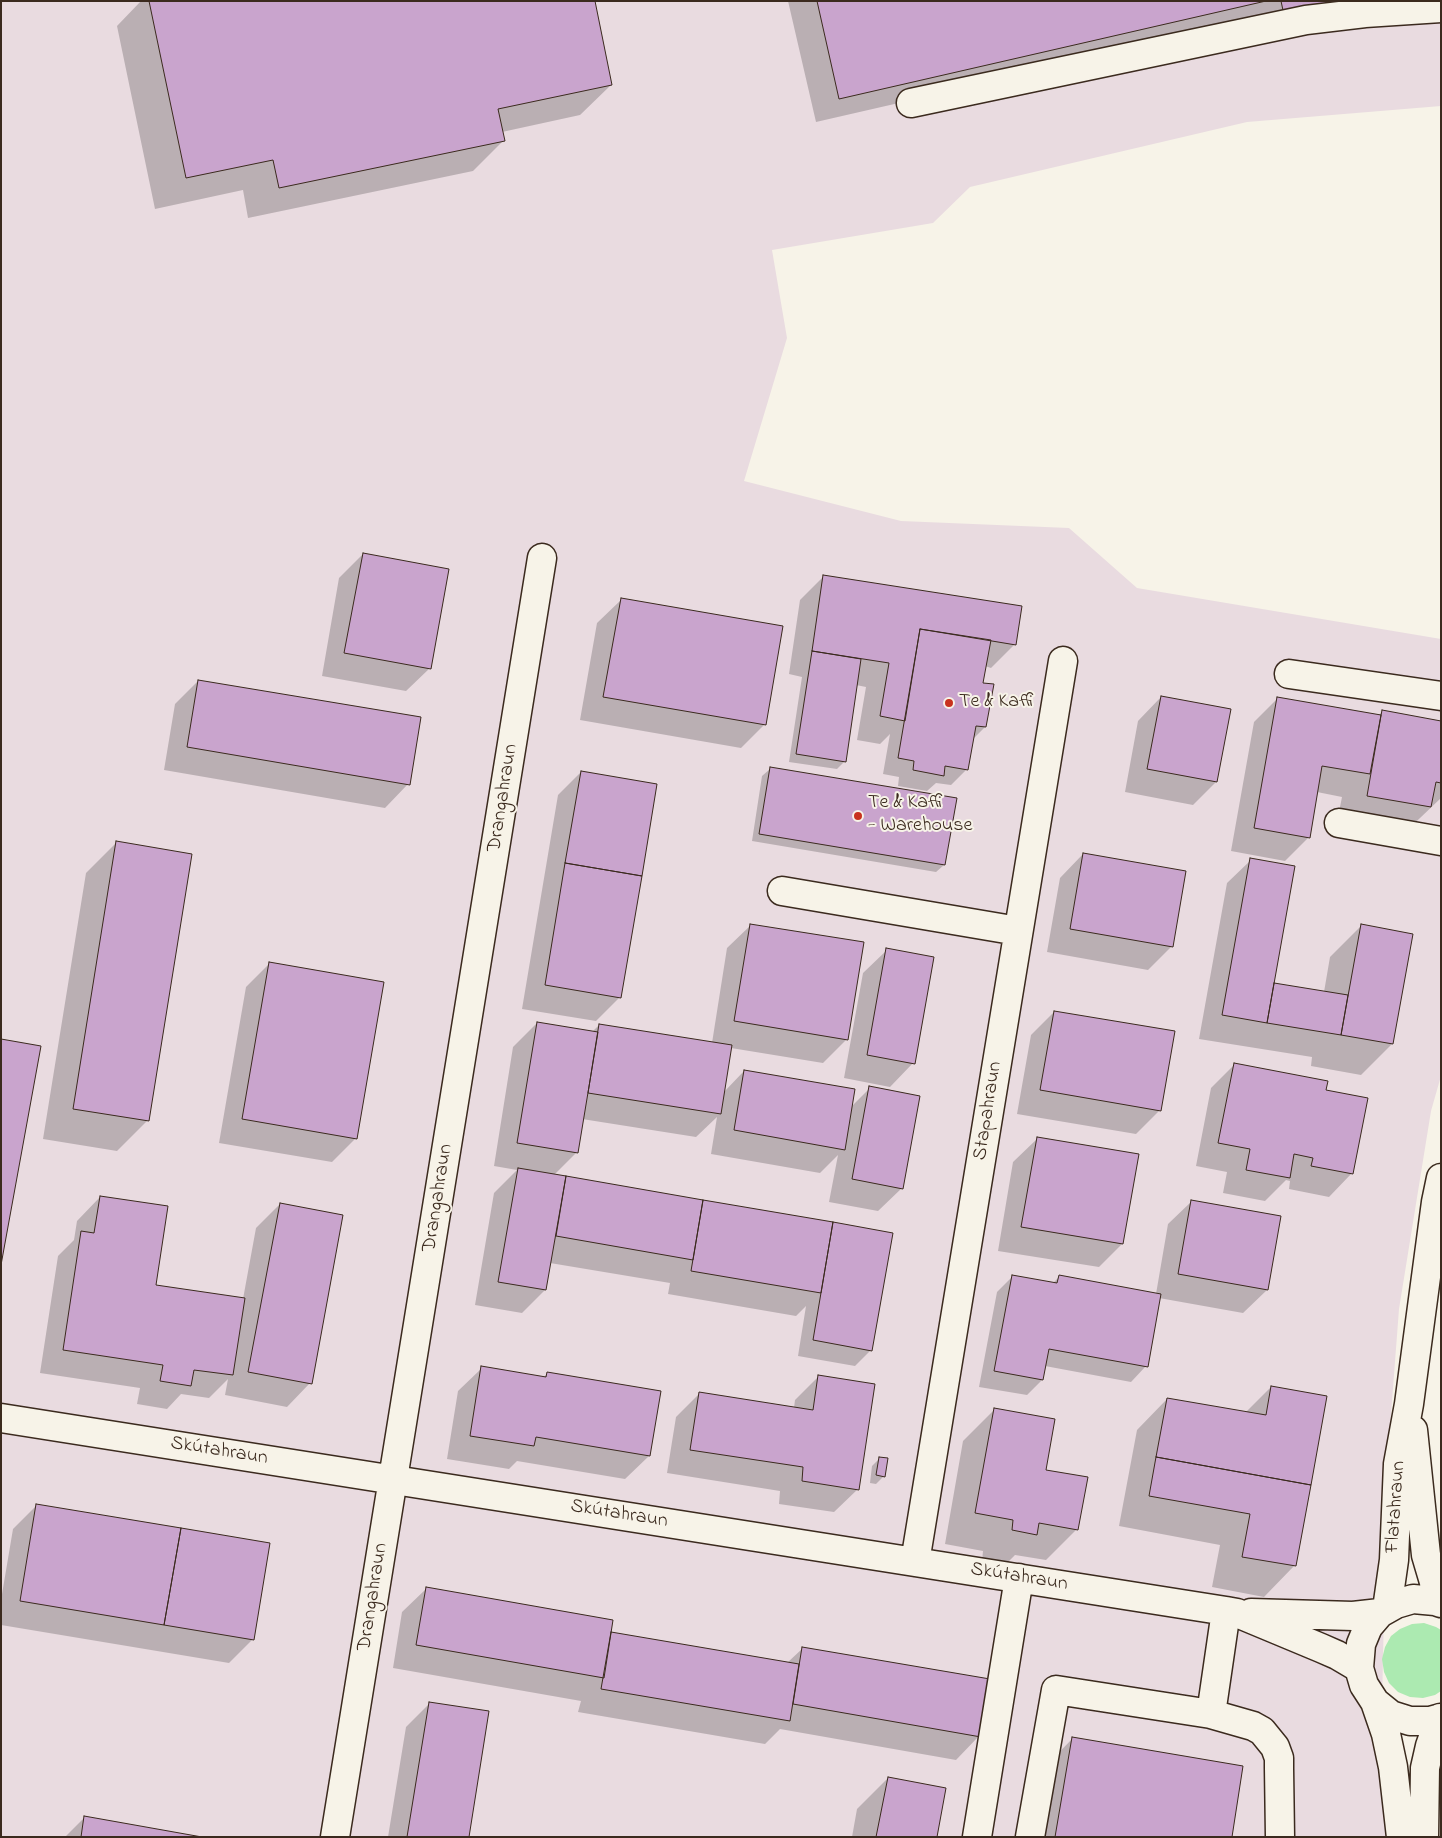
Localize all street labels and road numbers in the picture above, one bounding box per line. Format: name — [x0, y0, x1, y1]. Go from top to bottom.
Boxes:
street label: Drangahraun — [484, 742, 524, 854]
street label: Stapahraun — [969, 1060, 1009, 1162]
street label: Drangahraun — [419, 1142, 459, 1254]
street label: Skútahraun — [169, 1432, 269, 1472]
street label: Flatahraun — [1382, 1460, 1412, 1554]
street label: Skútahraun — [569, 1495, 669, 1535]
street label: Drangahraun — [354, 1541, 394, 1653]
street label: Skútahraun — [969, 1558, 1069, 1598]

